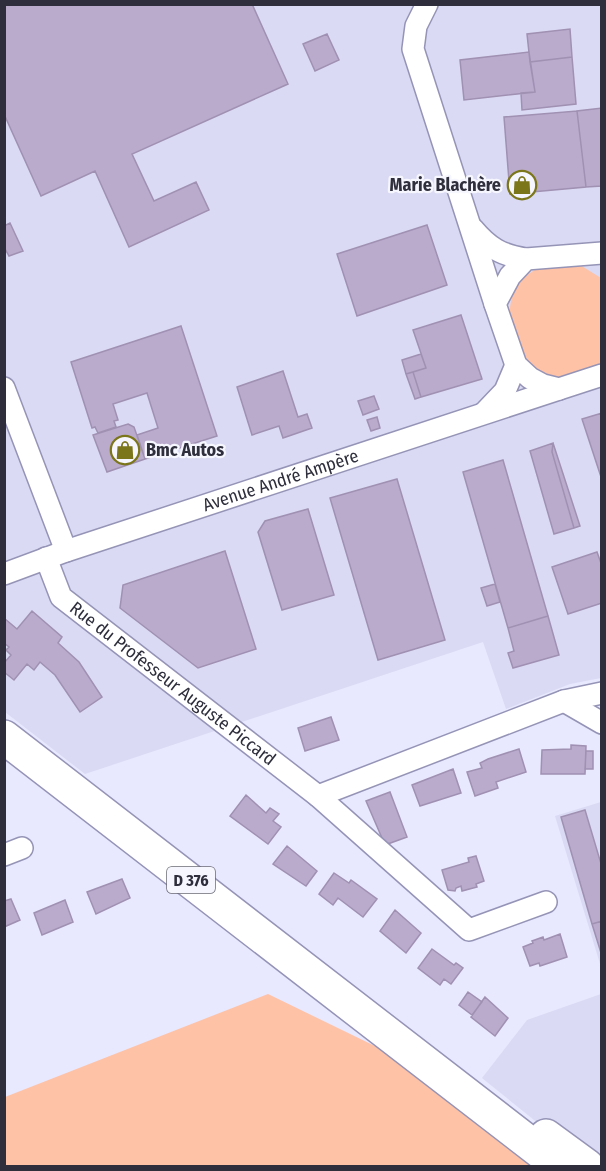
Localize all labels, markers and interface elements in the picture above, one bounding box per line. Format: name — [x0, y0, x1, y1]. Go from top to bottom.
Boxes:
shop icon: Marie Blachère — [506, 169, 538, 201]
place label: Marie Blachère — [390, 174, 501, 196]
shop icon: Bmc Autos — [109, 434, 141, 466]
place label: Bmc Autos — [146, 439, 224, 461]
street label: Avenue André Ampère — [200, 445, 361, 516]
street label: Rue du Professeur Auguste Piccard — [65, 597, 280, 770]
road number: D 376 — [167, 867, 215, 893]

